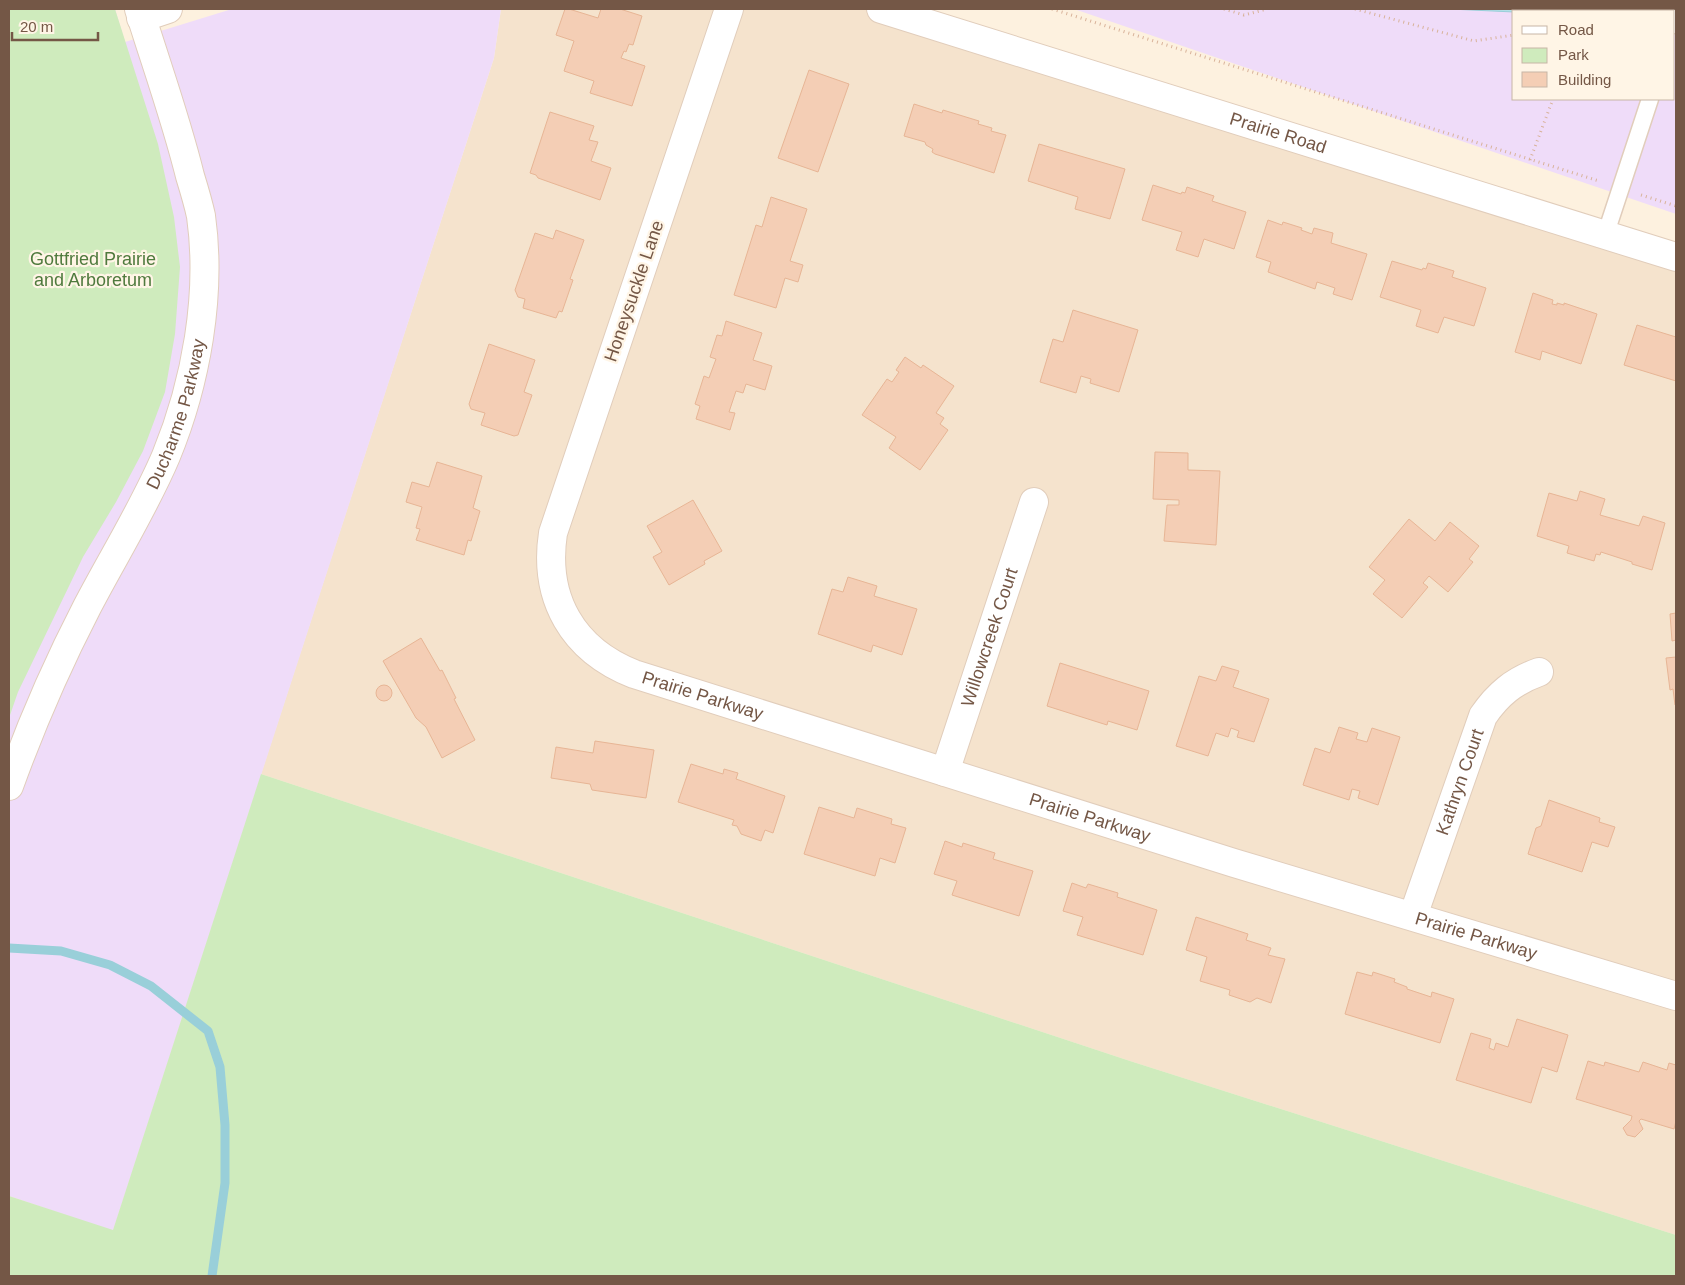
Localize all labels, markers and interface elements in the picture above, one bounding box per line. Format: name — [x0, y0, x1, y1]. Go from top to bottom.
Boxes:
scale bar — [12, 10, 99, 42]
legend — [1512, 10, 1675, 100]
text: 20 m — [20, 18, 53, 35]
text: Road — [1558, 21, 1594, 38]
text: Park — [1558, 46, 1589, 63]
text: Building — [1558, 71, 1611, 88]
street label: Prairie Road — [1227, 108, 1329, 157]
street label: Honeysuckle Lane — [600, 218, 668, 364]
park label: Gottfried Prairie and Arboretum — [30, 249, 156, 290]
street label: Ducharme Parkway — [142, 337, 209, 493]
street label: Willowcreek Court — [957, 565, 1022, 709]
street label: Prairie Parkway — [639, 667, 766, 724]
street label: Kathryn Court — [1432, 726, 1488, 838]
street label: Prairie Parkway — [1027, 789, 1153, 846]
street label: Prairie Parkway — [1413, 908, 1539, 964]

